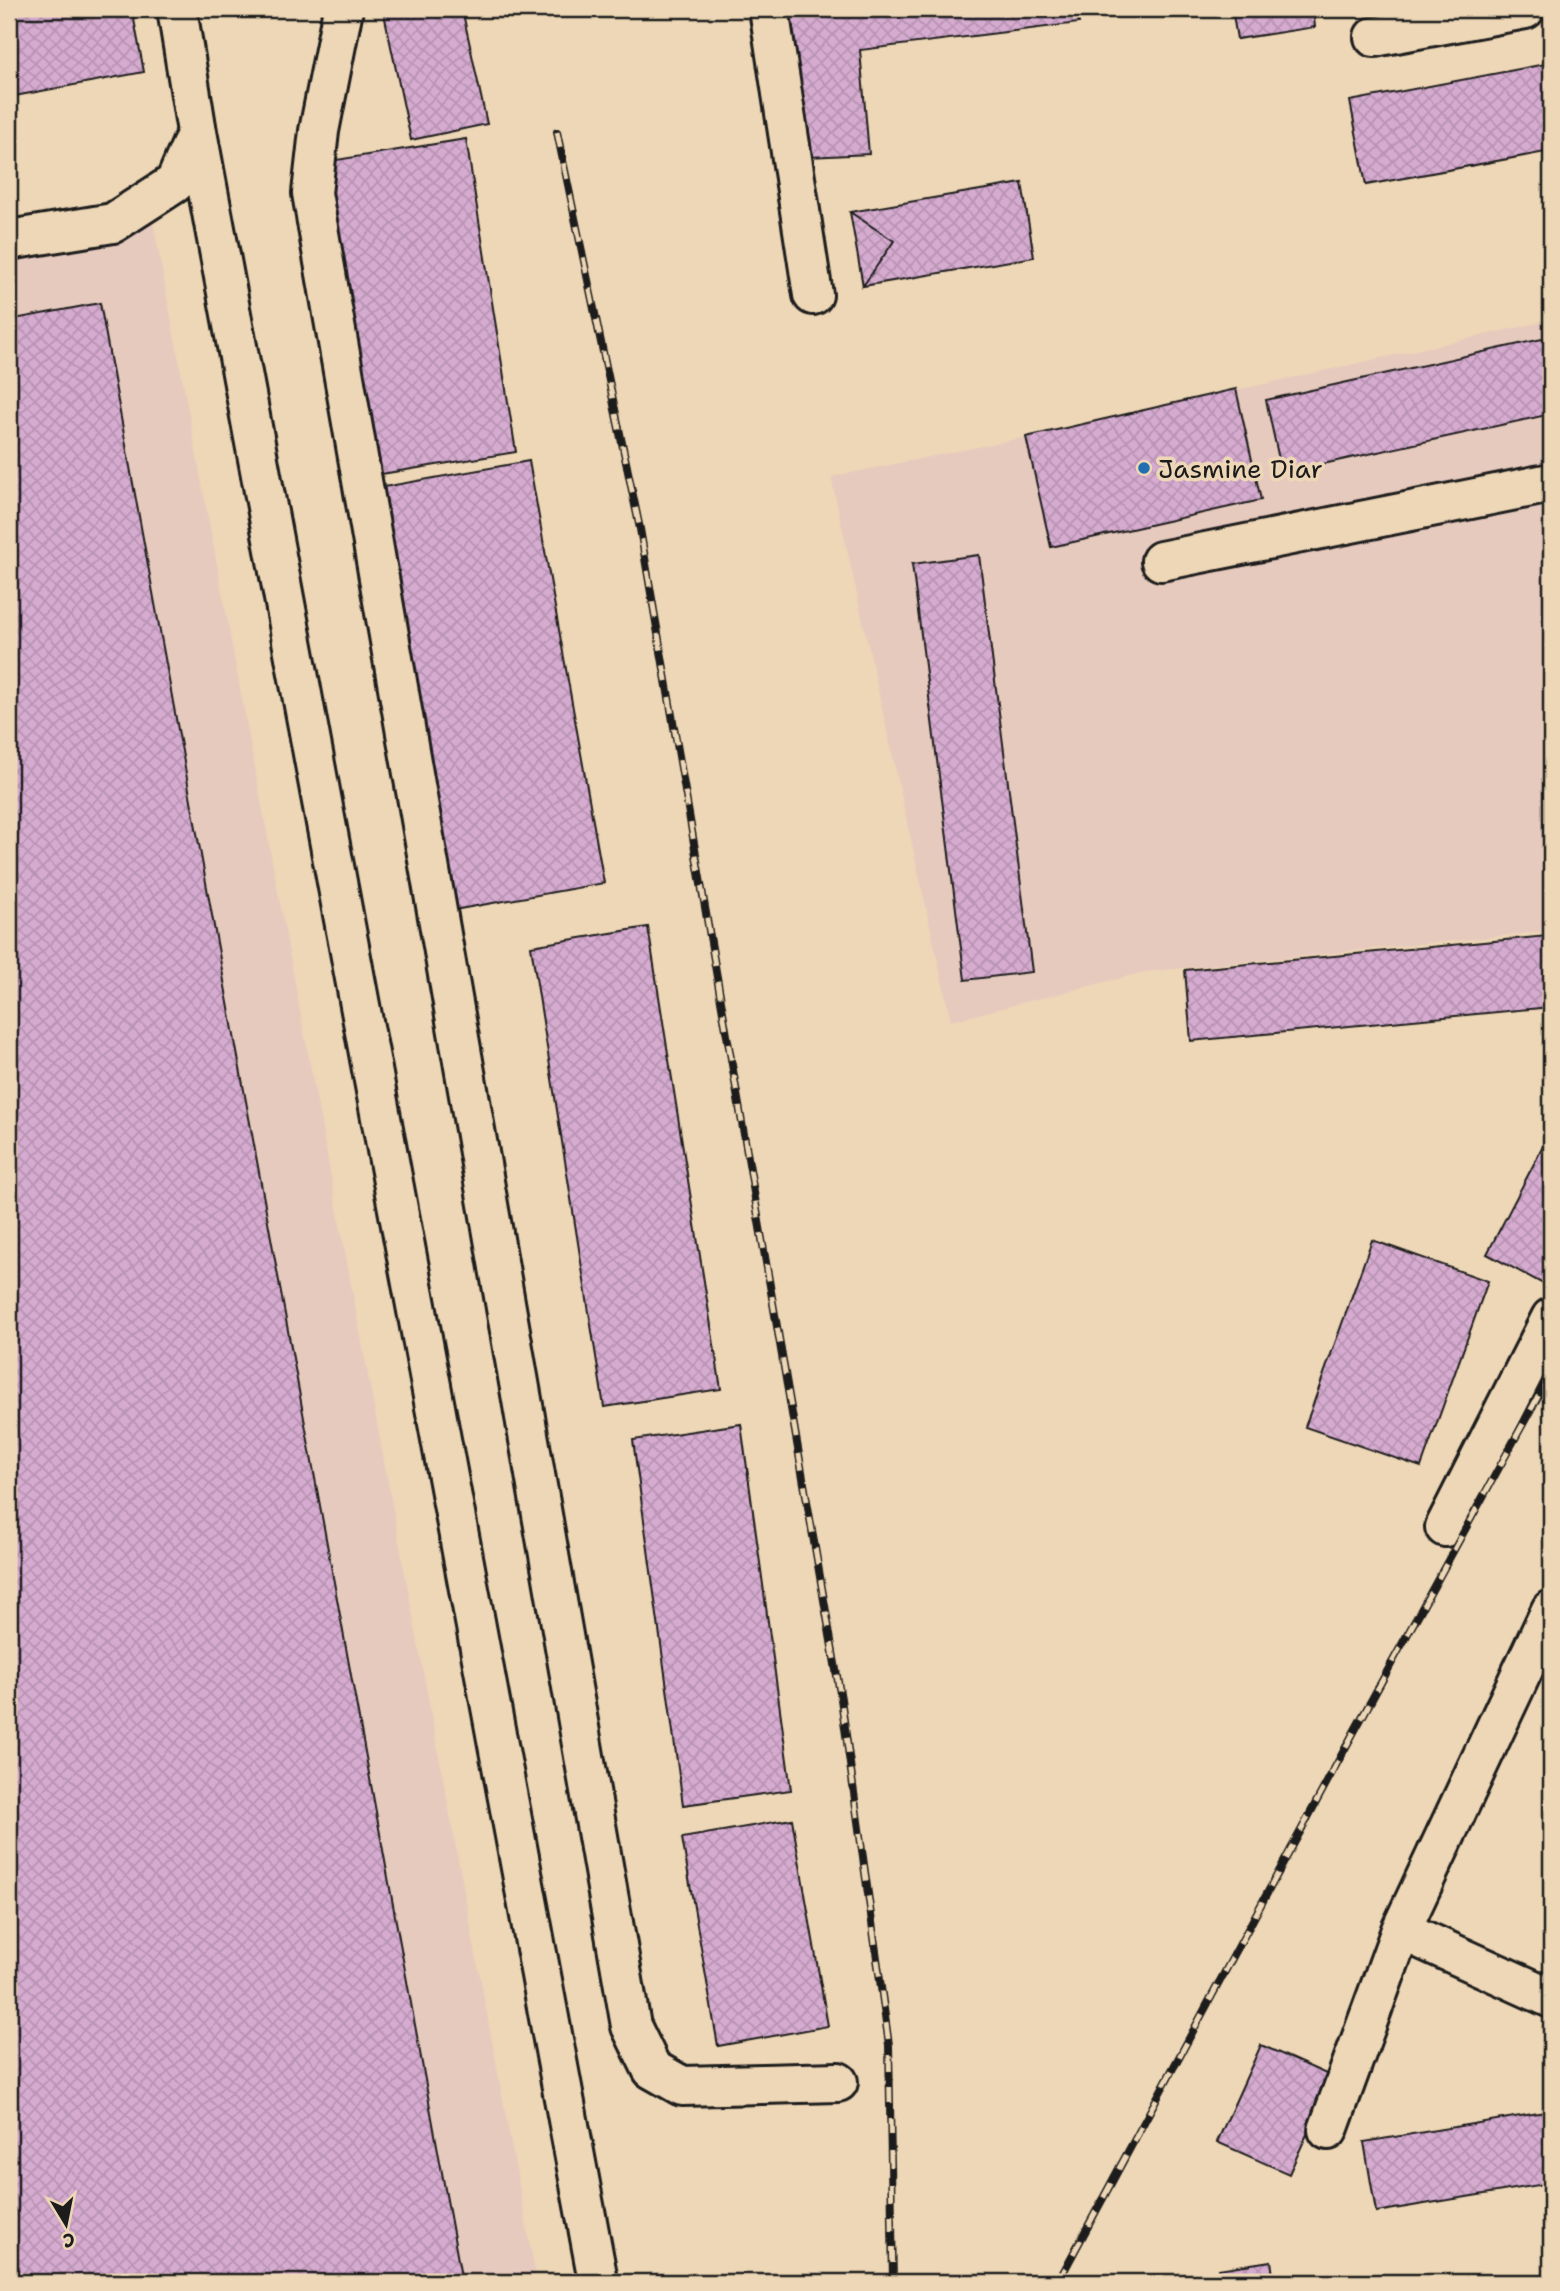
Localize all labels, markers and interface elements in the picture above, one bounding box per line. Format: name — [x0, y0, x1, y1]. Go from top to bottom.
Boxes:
place label: Jasmine Diar — [1158, 451, 1323, 486]
marker: Jasmine Diar — [1136, 460, 1152, 476]
north arrow — [32, 2190, 102, 2260]
text: С — [61, 2227, 77, 2254]

